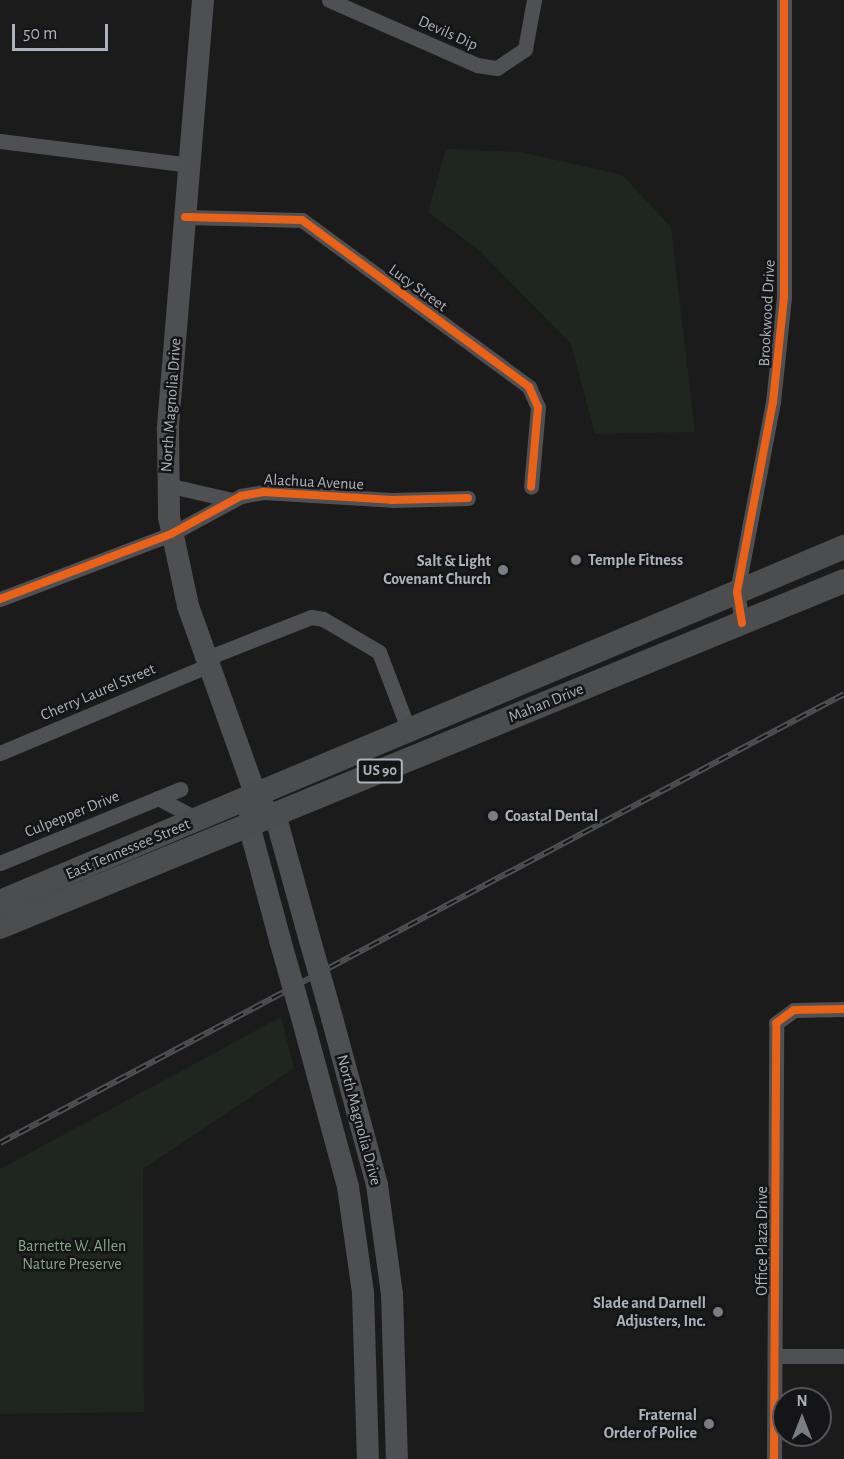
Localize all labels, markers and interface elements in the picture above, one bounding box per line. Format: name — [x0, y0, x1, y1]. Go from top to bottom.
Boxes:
street label: Devils Dip — [415, 11, 481, 55]
scale bar — [15, 12, 111, 50]
text: 50 m — [23, 25, 57, 43]
street label: Brookwood Drive — [755, 259, 779, 367]
street label: Lucy Street — [385, 260, 451, 316]
street label: North Magnolia Drive — [157, 337, 185, 473]
street label: Alachua Avenue — [264, 470, 364, 494]
place label: Temple Fitness — [588, 550, 683, 570]
place label: Salt & Light Covenant Church — [383, 551, 491, 589]
marker: Temple Fitness — [569, 553, 583, 567]
marker: Salt & Light Covenant Church — [496, 563, 510, 577]
street label: Cherry Laurel Street — [38, 659, 158, 725]
street label: Mahan Drive — [506, 679, 586, 727]
road number: US 90 — [356, 759, 404, 783]
street label: Culpepper Drive — [22, 786, 122, 842]
place label: Coastal Dental — [505, 806, 598, 826]
marker: Coastal Dental — [486, 809, 500, 823]
street label: East Tennessee Street — [63, 814, 193, 884]
street label: North Magnolia Drive — [332, 1053, 386, 1187]
street label: Office Plaza Drive — [752, 1186, 772, 1296]
park label: Barnette W. Allen Nature Preserve — [18, 1236, 126, 1274]
place label: Slade and Darnell Adjusters, Inc. — [593, 1293, 706, 1331]
marker: Slade and Darnell Adjusters, Inc. — [711, 1305, 725, 1319]
north arrow — [772, 1387, 832, 1447]
text: N — [796, 1393, 808, 1409]
place label: Fraternal Order of Police — [604, 1405, 697, 1443]
marker: Fraternal Order of Police — [702, 1417, 716, 1431]

